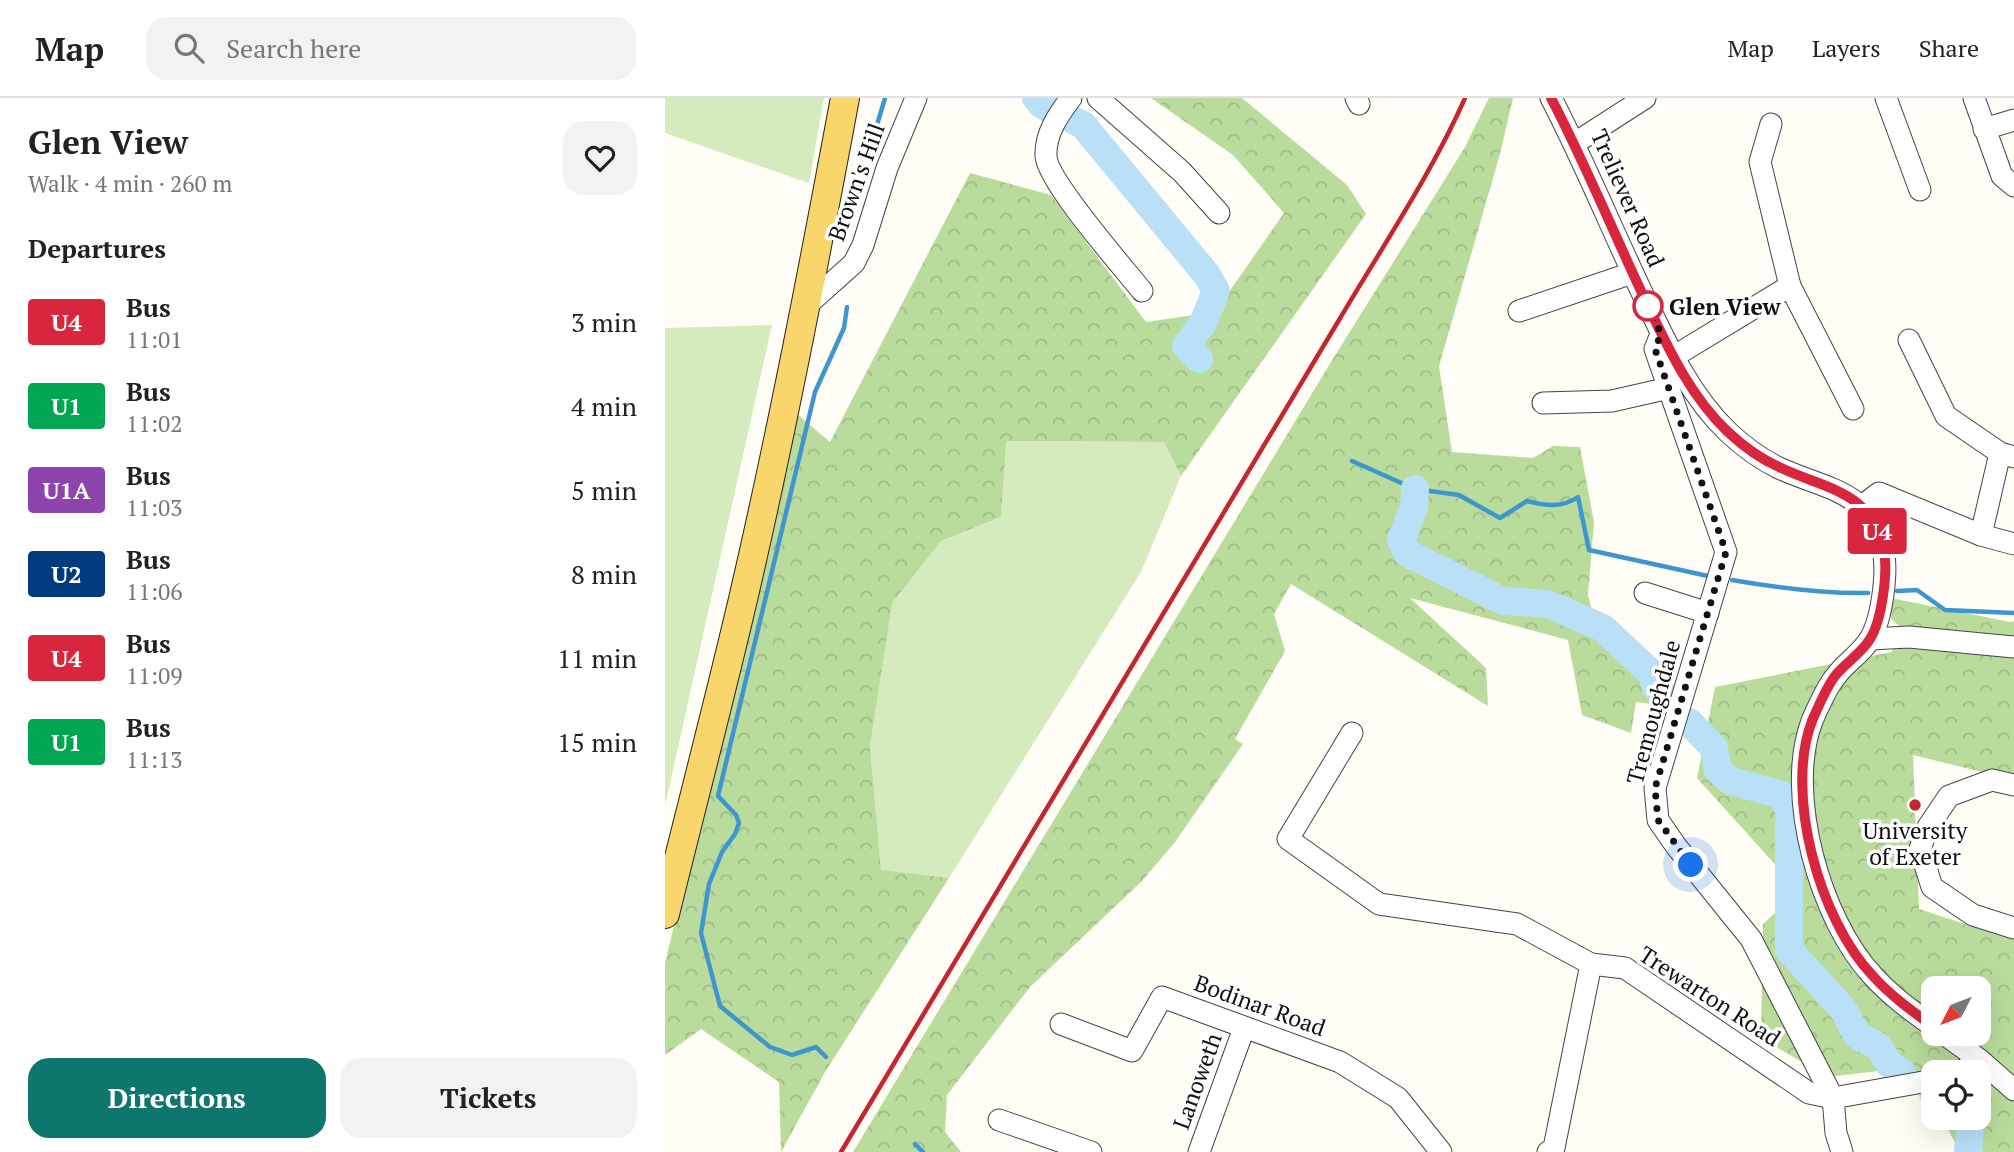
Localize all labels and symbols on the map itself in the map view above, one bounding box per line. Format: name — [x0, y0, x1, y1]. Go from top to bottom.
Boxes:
street label: Brown's Hill — [820, 119, 892, 245]
street label: Treliever Road — [1584, 124, 1672, 272]
marker: Glen View — [1633, 291, 1663, 321]
place label: Glen View — [1669, 291, 1782, 322]
line badge: U4 — [1845, 508, 1909, 554]
street label: Tremoughdale — [1619, 636, 1687, 788]
marker: University of Exeter — [1907, 797, 1923, 813]
place label: University of Exeter — [1863, 815, 1968, 872]
your location — [1673, 847, 1708, 882]
street label: Trewarton Road — [1633, 939, 1787, 1053]
street label: Bodinar Road — [1190, 967, 1330, 1043]
north arrow — [1921, 976, 1991, 1046]
street label: Lanoweth — [1165, 1028, 1229, 1133]

